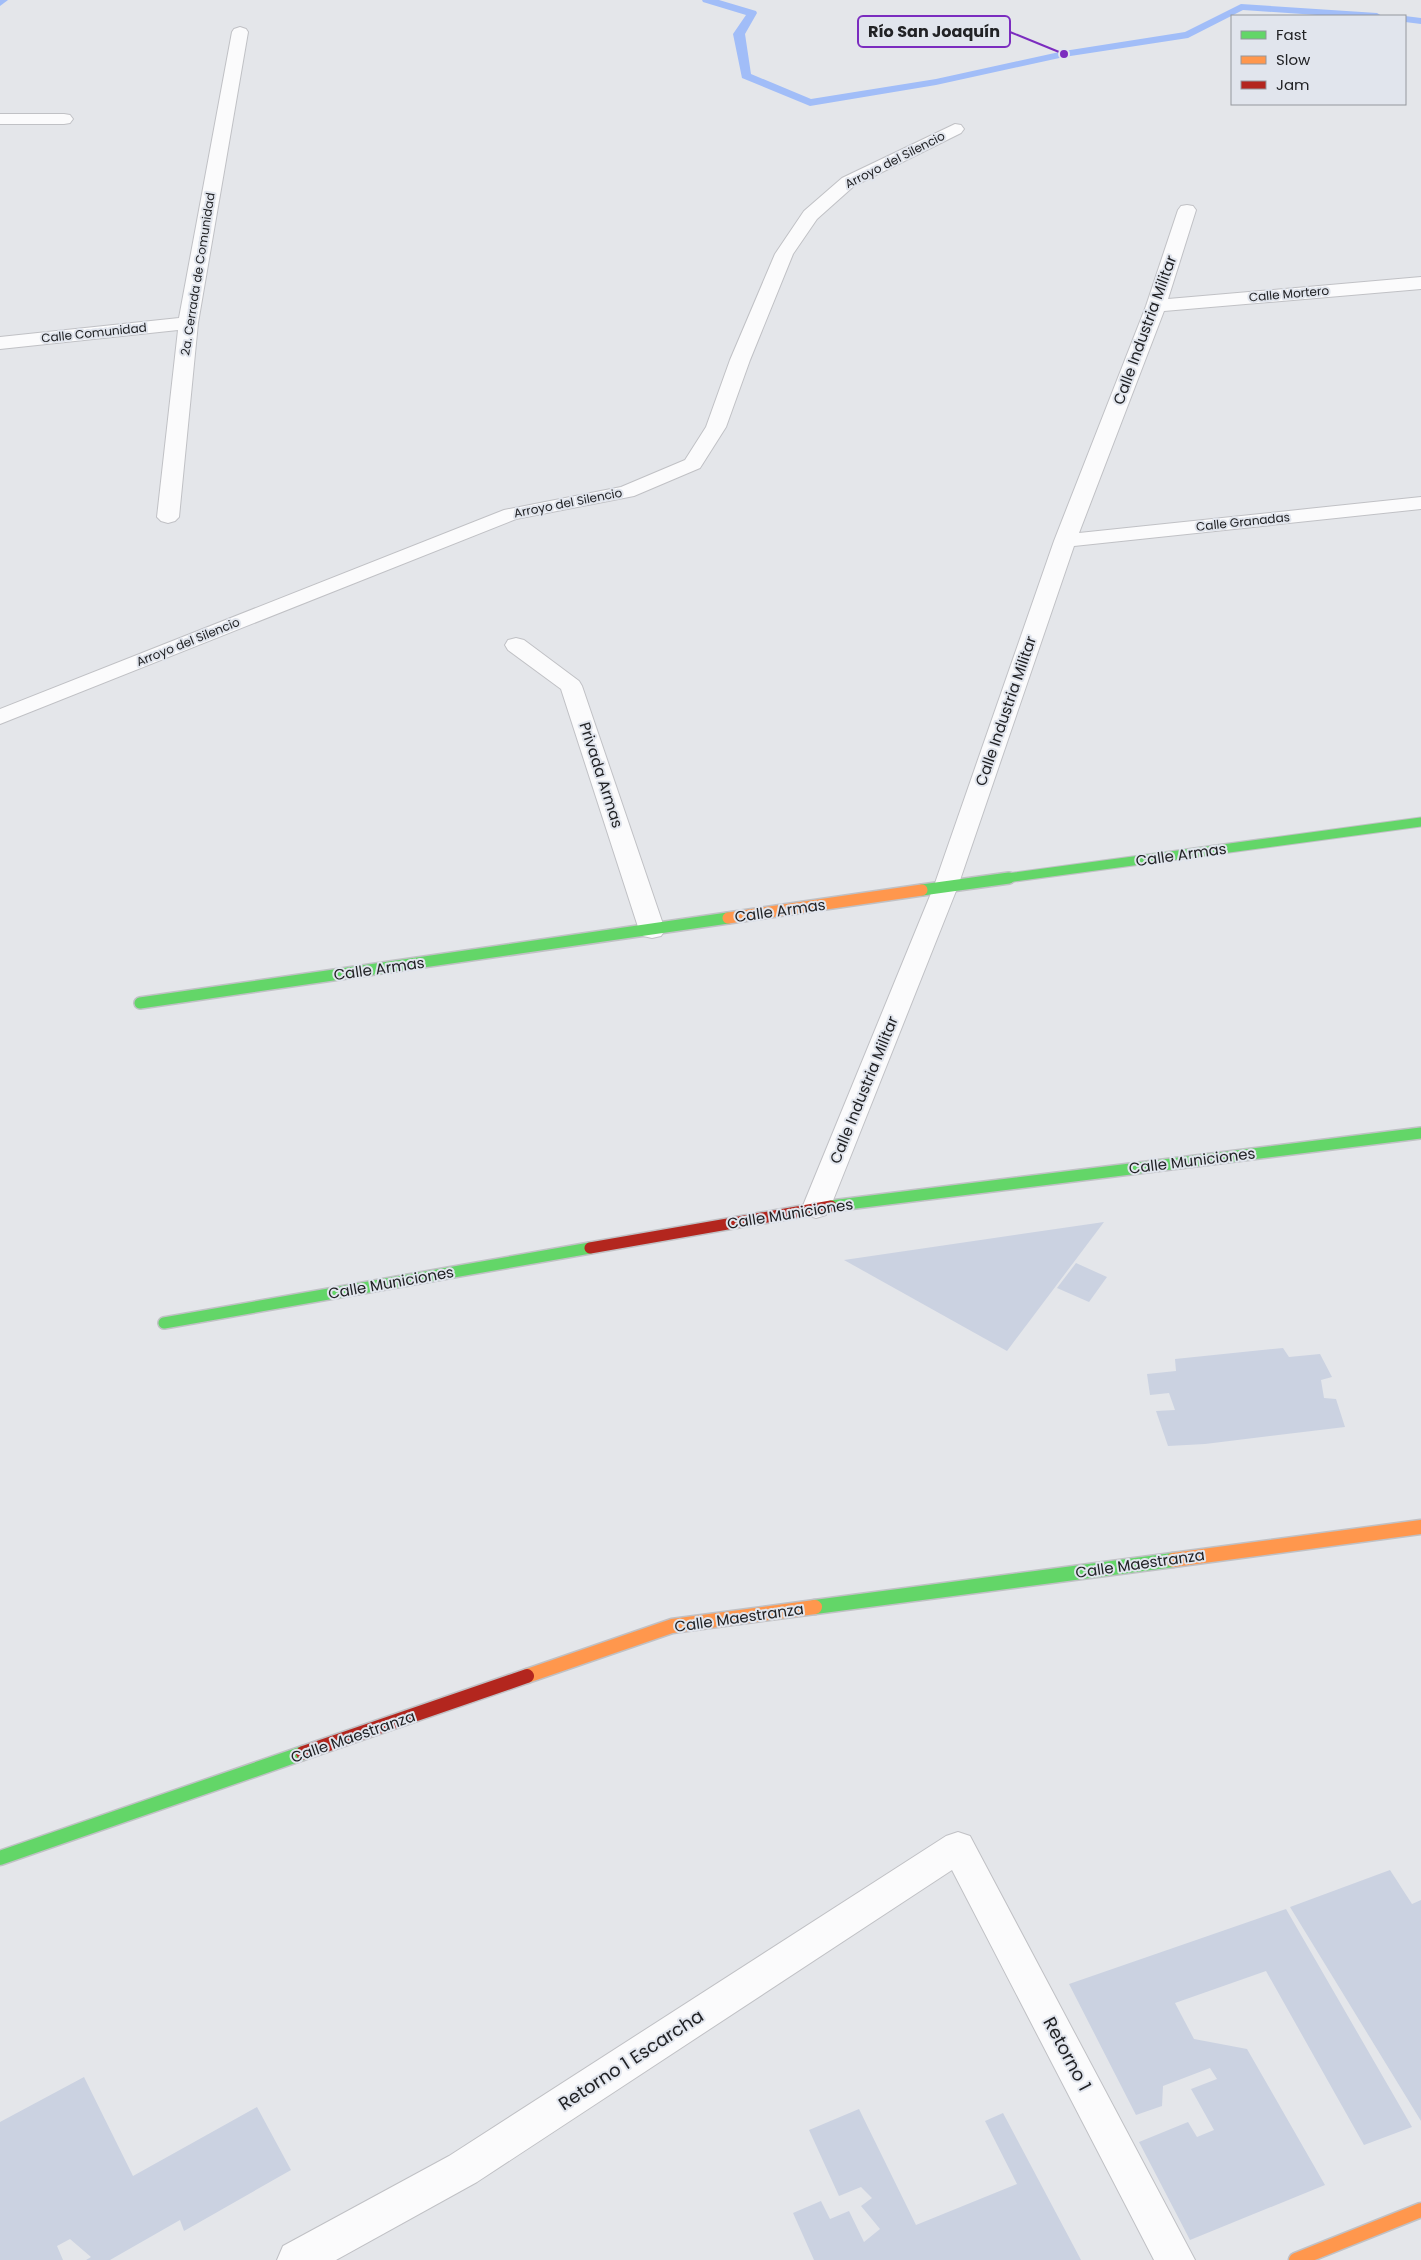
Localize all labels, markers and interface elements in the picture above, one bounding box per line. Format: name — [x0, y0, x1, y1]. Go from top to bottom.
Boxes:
legend — [1231, 15, 1406, 105]
callout: Río San Joaquín — [858, 16, 1010, 47]
text: Río San Joaquín — [868, 20, 1000, 43]
text: Fast — [1276, 24, 1307, 45]
text: Slow — [1276, 49, 1311, 70]
text: Jam — [1276, 74, 1310, 95]
street label: Arroyo del Silencio — [842, 127, 948, 192]
street label: 2a. Cerrada de Comunidad — [176, 191, 219, 357]
street label: Calle Industria Militar — [1108, 252, 1181, 407]
street label: Calle Mortero — [1248, 282, 1330, 305]
street label: Calle Comunidad — [40, 319, 147, 346]
street label: Arroyo del Silencio — [512, 484, 624, 521]
street label: Calle Granadas — [1195, 508, 1291, 535]
street label: Arroyo del Silencio — [134, 613, 242, 670]
street label: Calle Industria Militar — [970, 633, 1041, 789]
street label: Privada Armas — [575, 719, 628, 831]
street label: Calle Armas — [1134, 838, 1228, 871]
street label: Calle Armas — [733, 894, 827, 927]
street label: Calle Armas — [332, 952, 426, 985]
street label: Calle Industria Militar — [824, 1013, 903, 1167]
street label: Calle Municiones — [1127, 1142, 1257, 1179]
street label: Calle Municiones — [725, 1193, 855, 1234]
street label: Calle Municiones — [326, 1261, 456, 1304]
street label: Calle Maestranza — [1074, 1544, 1206, 1583]
street label: Calle Maestranza — [673, 1598, 805, 1637]
street label: Calle Maestranza — [288, 1705, 418, 1768]
street label: Retorno 1 Escarcha — [553, 2003, 708, 2116]
street label: Retorno 1 — [1038, 2012, 1097, 2095]

